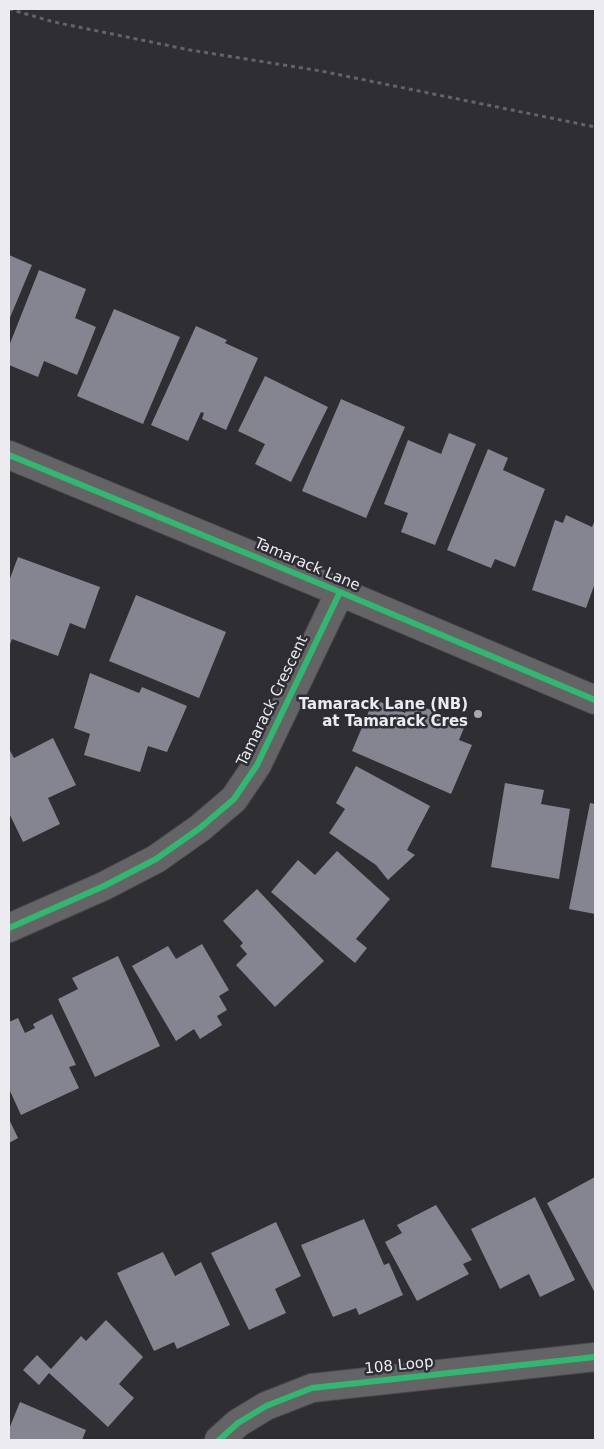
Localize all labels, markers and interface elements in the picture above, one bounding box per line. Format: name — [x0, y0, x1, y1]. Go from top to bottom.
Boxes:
street label: Tamarack Lane — [251, 535, 363, 595]
street label: Tamarack Crescent — [234, 633, 312, 769]
place label: Tamarack Lane (NB) at Tamarack Cres — [299, 696, 468, 731]
marker: Tamarack Lane (NB) at Tamarack Cres — [472, 708, 484, 720]
street label: 108 Loop — [364, 1353, 434, 1379]

